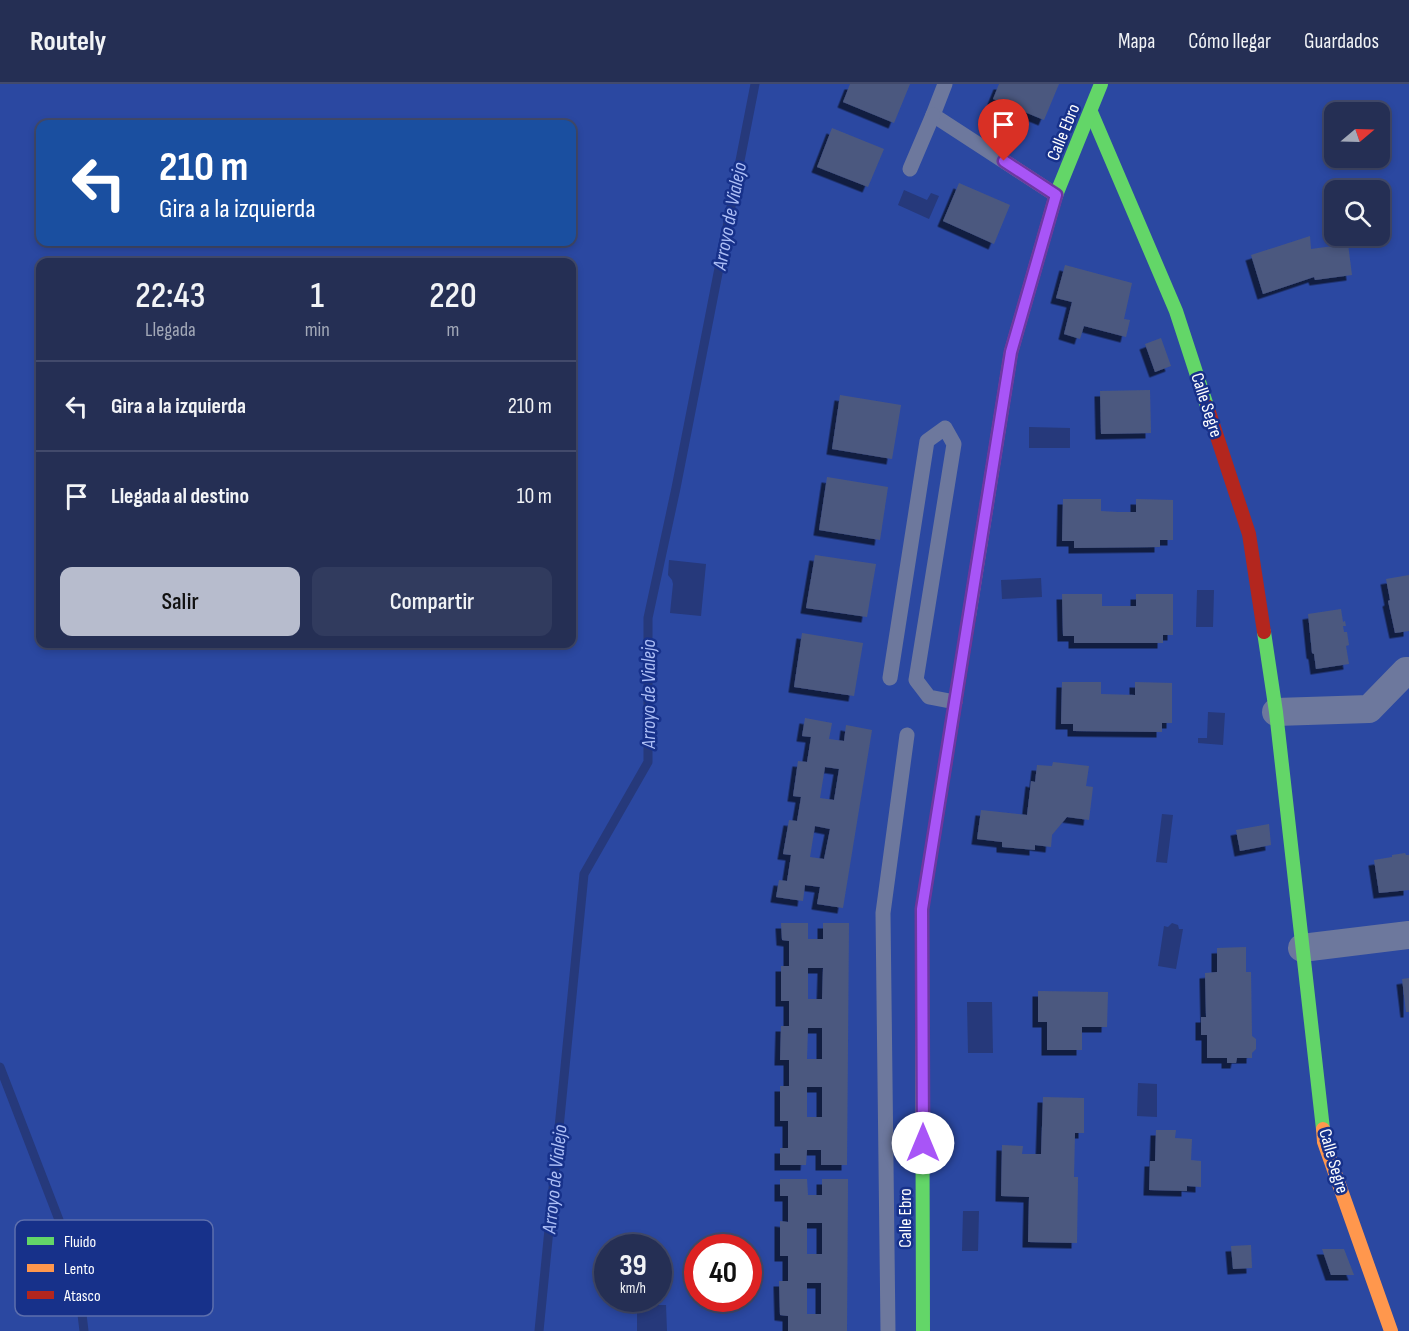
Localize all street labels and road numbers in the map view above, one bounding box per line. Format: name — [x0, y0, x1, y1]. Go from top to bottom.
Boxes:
street label: Calle Ebro — [1043, 101, 1084, 164]
street label: Calle Segre — [1186, 370, 1227, 440]
street label: Calle Segre — [1314, 1126, 1353, 1196]
street label: Calle Ebro — [895, 1188, 916, 1248]

